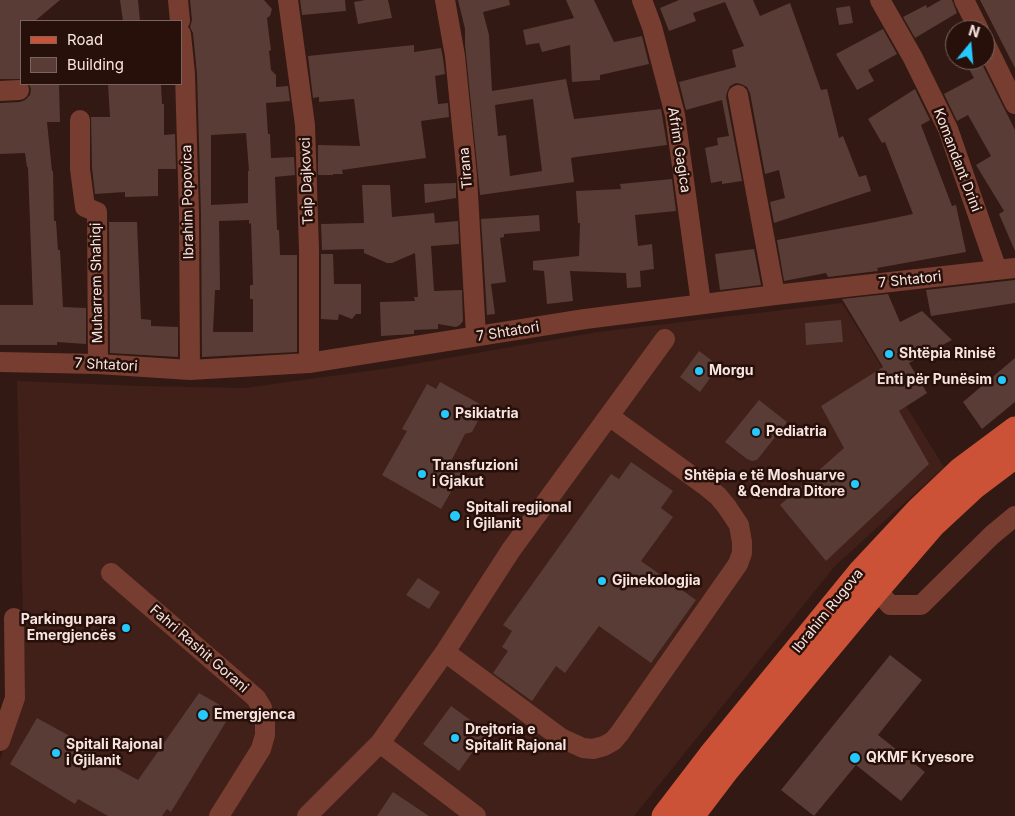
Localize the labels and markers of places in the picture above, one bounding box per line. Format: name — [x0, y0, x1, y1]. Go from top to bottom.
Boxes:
place label: Shtëpia Rinisë — [899, 346, 996, 362]
marker: Shtëpia Rinisë — [883, 348, 895, 360]
place label: Morgu — [709, 363, 754, 379]
marker: Morgu — [693, 365, 705, 377]
place label: Enti për Punësim — [877, 372, 992, 388]
marker: Enti për Punësim — [996, 374, 1008, 386]
place label: Psikiatria — [455, 406, 519, 422]
marker: Psikiatria — [439, 408, 451, 420]
place label: Pediatria — [766, 424, 827, 440]
marker: Pediatria — [750, 426, 762, 438]
place label: Transfuzioni i Gjakut — [432, 458, 518, 491]
marker: Transfuzioni i Gjakut — [416, 468, 428, 480]
place label: Shtëpia e të Moshuarve & Qendra Ditore — [684, 468, 845, 501]
marker: Shtëpia e të Moshuarve & Qendra Ditore — [849, 478, 861, 490]
place label: Spitali regjional i Gjilanit — [466, 500, 571, 532]
marker: Spitali regjional i Gjilanit — [448, 509, 462, 523]
place label: Gjinekologjia — [612, 573, 701, 589]
marker: Gjinekologjia — [596, 575, 608, 587]
place label: Parkingu para Emergjencës — [21, 612, 116, 644]
marker: Parkingu para Emergjencës — [120, 622, 132, 634]
place label: Emergjenca — [214, 707, 295, 723]
marker: Emergjenca — [196, 708, 210, 722]
place label: Drejtoria e Spitalit Rajonal — [465, 722, 566, 754]
marker: Drejtoria e Spitalit Rajonal — [449, 732, 461, 744]
place label: Spitali Rajonal i Gjilanit — [66, 737, 162, 770]
marker: Spitali Rajonal i Gjilanit — [50, 747, 62, 759]
place label: QKMF Kryesore — [866, 750, 974, 766]
marker: QKMF Kryesore — [848, 751, 862, 765]

